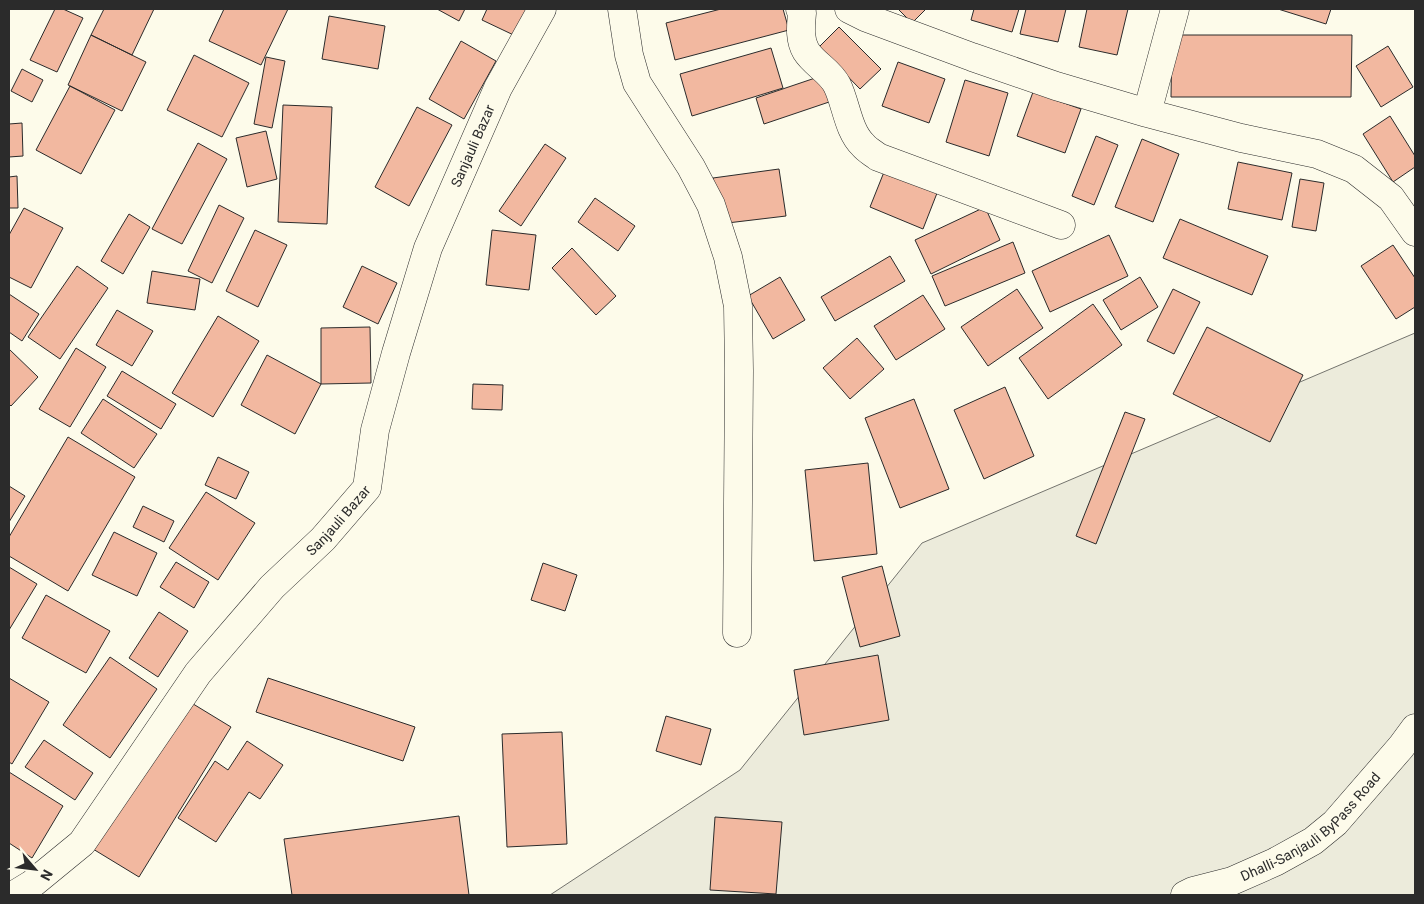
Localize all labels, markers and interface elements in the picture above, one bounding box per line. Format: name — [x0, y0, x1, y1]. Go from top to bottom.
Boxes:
street label: Sanjauli Bazar — [448, 102, 498, 190]
street label: Sanjauli Bazar — [303, 482, 374, 559]
street label: Dhalli-Sanjauli ByPass Road — [1238, 769, 1383, 884]
north arrow — [10, 844, 60, 894]
text: N — [37, 867, 56, 883]

